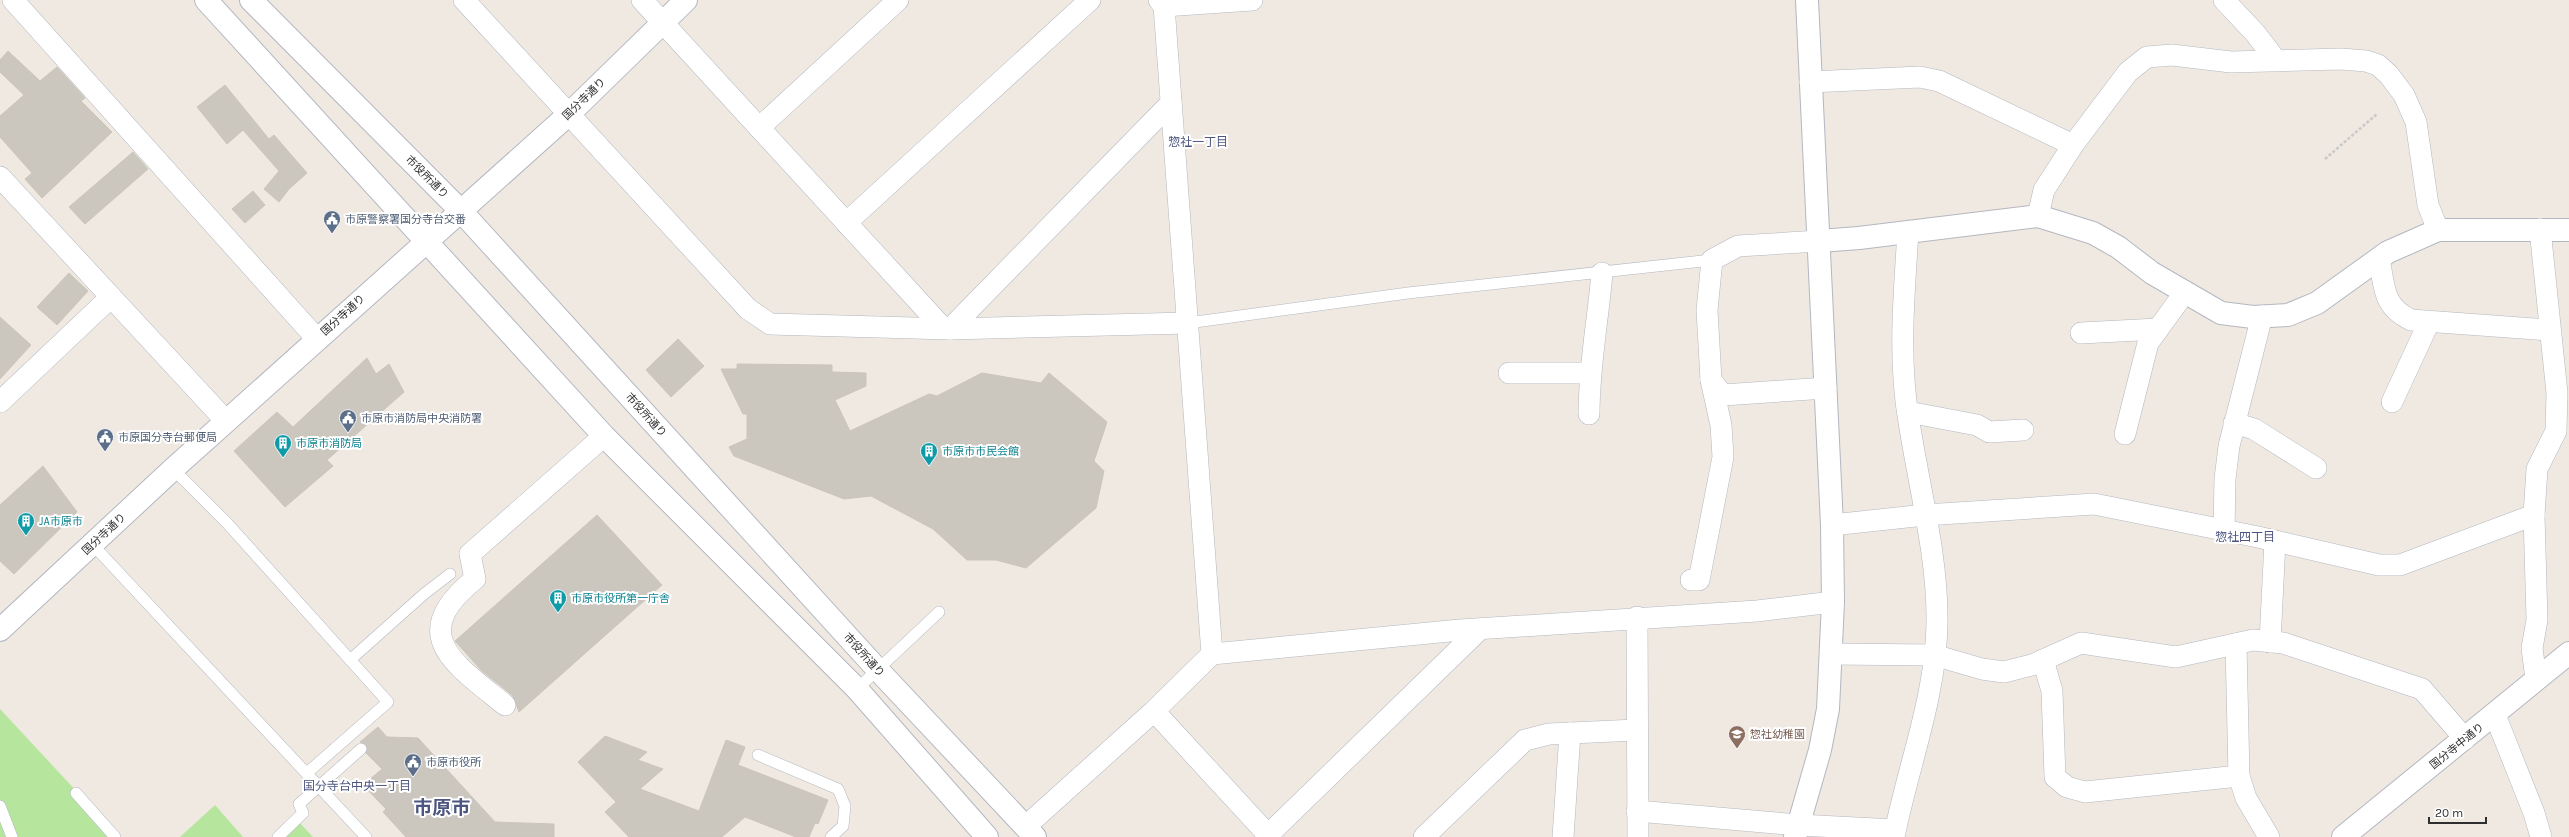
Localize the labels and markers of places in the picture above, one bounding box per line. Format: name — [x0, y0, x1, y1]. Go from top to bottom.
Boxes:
public building icon: 市原警察署国分寺台交番 — [322, 209, 342, 234]
place label: 市原警察署国分寺台交番 — [345, 213, 466, 226]
public building icon: 市原市消防局中央消防署 — [338, 408, 358, 433]
place label: 市原市消防局中央消防署 — [361, 412, 482, 425]
public building icon: 市原国分寺台郵便局 — [95, 427, 115, 452]
place label: 市原国分寺台郵便局 — [118, 431, 217, 444]
building icon: 市原市消防局 — [273, 433, 293, 458]
place label: 市原市消防局 — [296, 437, 362, 450]
building icon: 市原市市民会館 — [919, 441, 939, 466]
place label: 市原市市民会館 — [942, 445, 1019, 458]
building icon: JA市原市 — [16, 511, 36, 536]
place label: JA市原市 — [39, 515, 83, 528]
building icon: 市原市役所第一庁舎 — [548, 588, 568, 613]
place label: 市原市役所第一庁舎 — [571, 592, 670, 605]
school or university icon: 惣社幼稚園 — [1727, 724, 1747, 749]
place label: 惣社幼稚園 — [1750, 728, 1805, 741]
public building icon: 市原市役所 — [403, 752, 423, 777]
place label: 市原市役所 — [426, 756, 482, 769]

